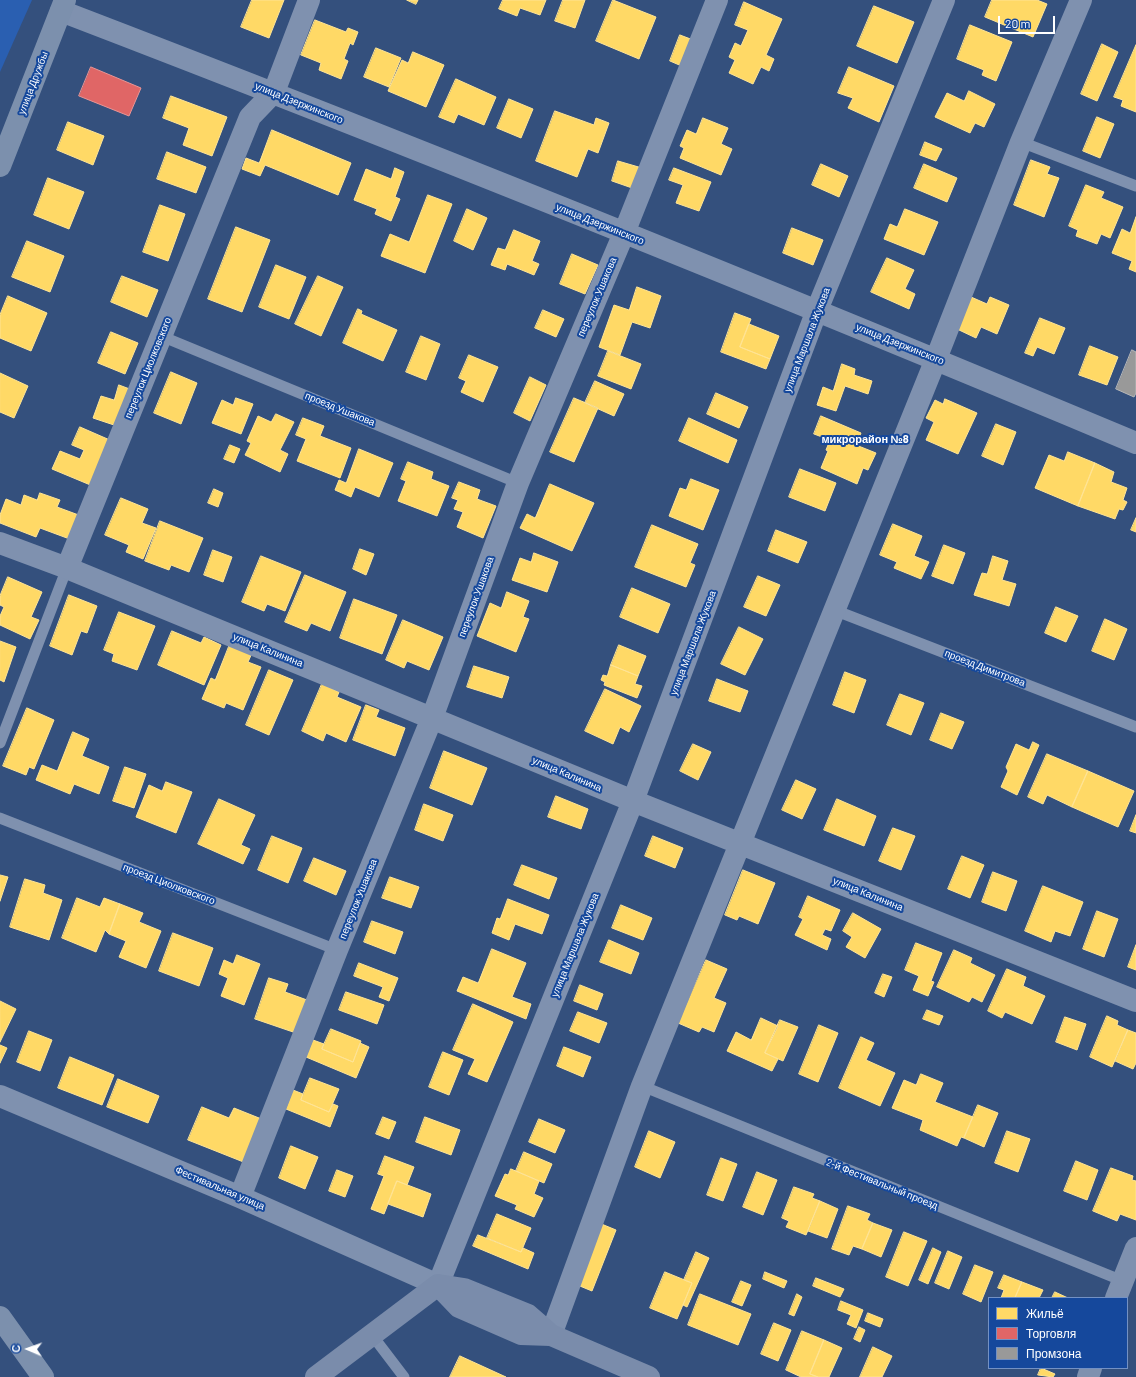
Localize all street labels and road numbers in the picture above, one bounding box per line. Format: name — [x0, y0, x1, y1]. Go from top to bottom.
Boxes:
street label: улица Дружбы — [15, 50, 51, 116]
street label: улица Дзержинского — [253, 80, 345, 126]
street label: улица Дзержинского — [554, 201, 646, 247]
street label: переулок Ушакова — [575, 256, 619, 338]
street label: улица Маршала Жукова — [782, 286, 832, 394]
street label: переулок Циолковского — [122, 316, 174, 420]
street label: улица Дзержинского — [854, 321, 946, 367]
street label: проезд Ушакова — [303, 390, 377, 428]
street label: переулок Ушакова — [456, 555, 496, 639]
street label: улица Маршала Жукова — [668, 589, 718, 697]
street label: улица Калинина — [231, 630, 305, 670]
street label: проезд Димитрова — [943, 647, 1027, 689]
street label: улица Калинина — [530, 754, 604, 794]
street label: переулок Ушакова — [337, 857, 379, 941]
street label: проезд Циолковского — [121, 861, 217, 907]
street label: улица Калинина — [831, 874, 905, 914]
street label: улица Маршала Жукова — [549, 891, 601, 999]
street label: 2-й Фестивальный проезд — [824, 1156, 940, 1212]
street label: Фестивальная улица — [173, 1164, 267, 1212]

